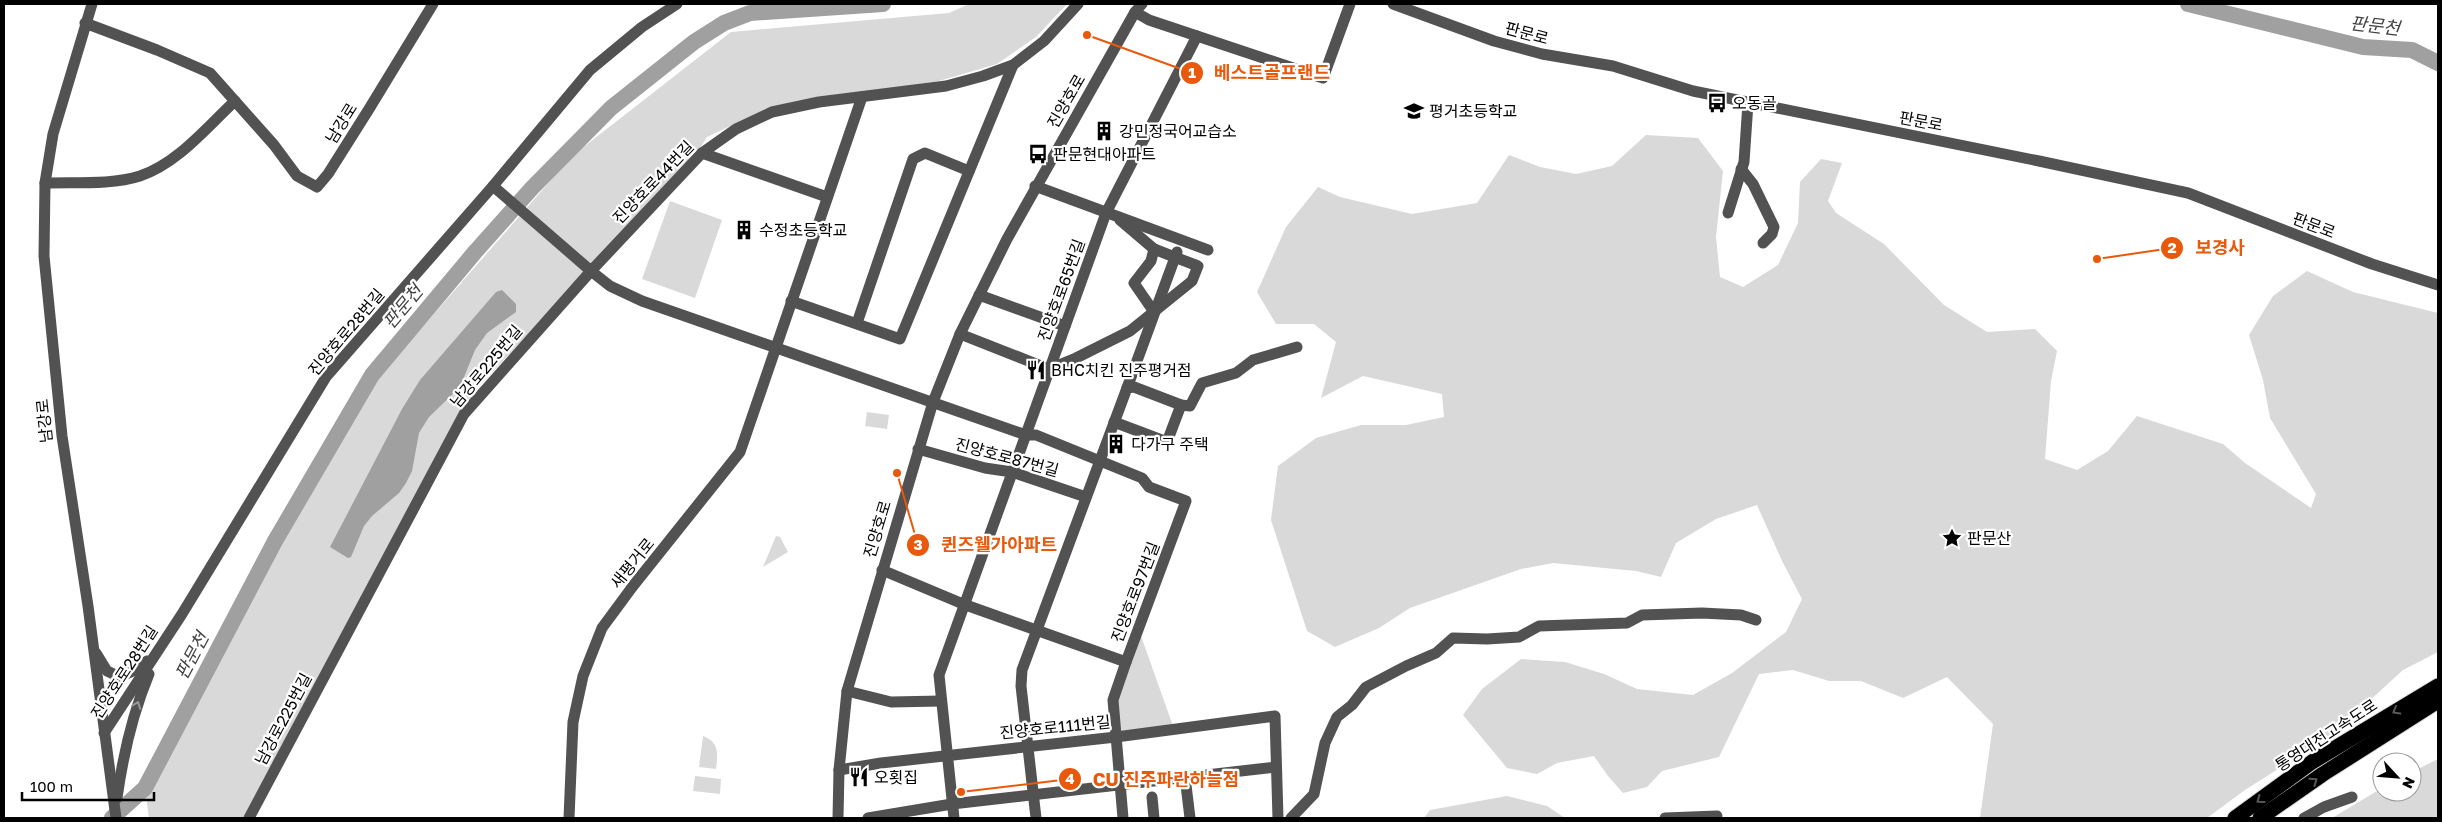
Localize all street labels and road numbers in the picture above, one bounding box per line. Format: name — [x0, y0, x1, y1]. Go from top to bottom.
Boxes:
street label: 판문로 — [1503, 18, 1551, 48]
street label: 진양호로 — [1043, 70, 1090, 132]
street label: 남강로 — [321, 99, 361, 147]
street label: 판문로 — [1897, 107, 1945, 135]
street label: 진양호로44번길 — [608, 136, 698, 228]
street label: 판문로 — [2290, 208, 2338, 242]
street label: 진양호로65번길 — [1033, 236, 1089, 344]
street label: 진양호로28번길 — [304, 284, 388, 380]
street label: 남강로225번길 — [446, 321, 526, 411]
street label: 남강로 — [32, 398, 56, 444]
street label: 진양호로87번길 — [953, 434, 1061, 480]
street label: 진양호로 — [859, 498, 895, 560]
street label: 새평거로 — [606, 534, 658, 592]
street label: 진양호로97번길 — [1107, 539, 1163, 645]
street label: 진양호로28번길 — [86, 622, 162, 722]
street label: 남강로225번길 — [250, 670, 316, 768]
street label: 통영대전고속도로 — [2271, 694, 2381, 775]
street label: 진양호로111번길 — [998, 711, 1112, 743]

